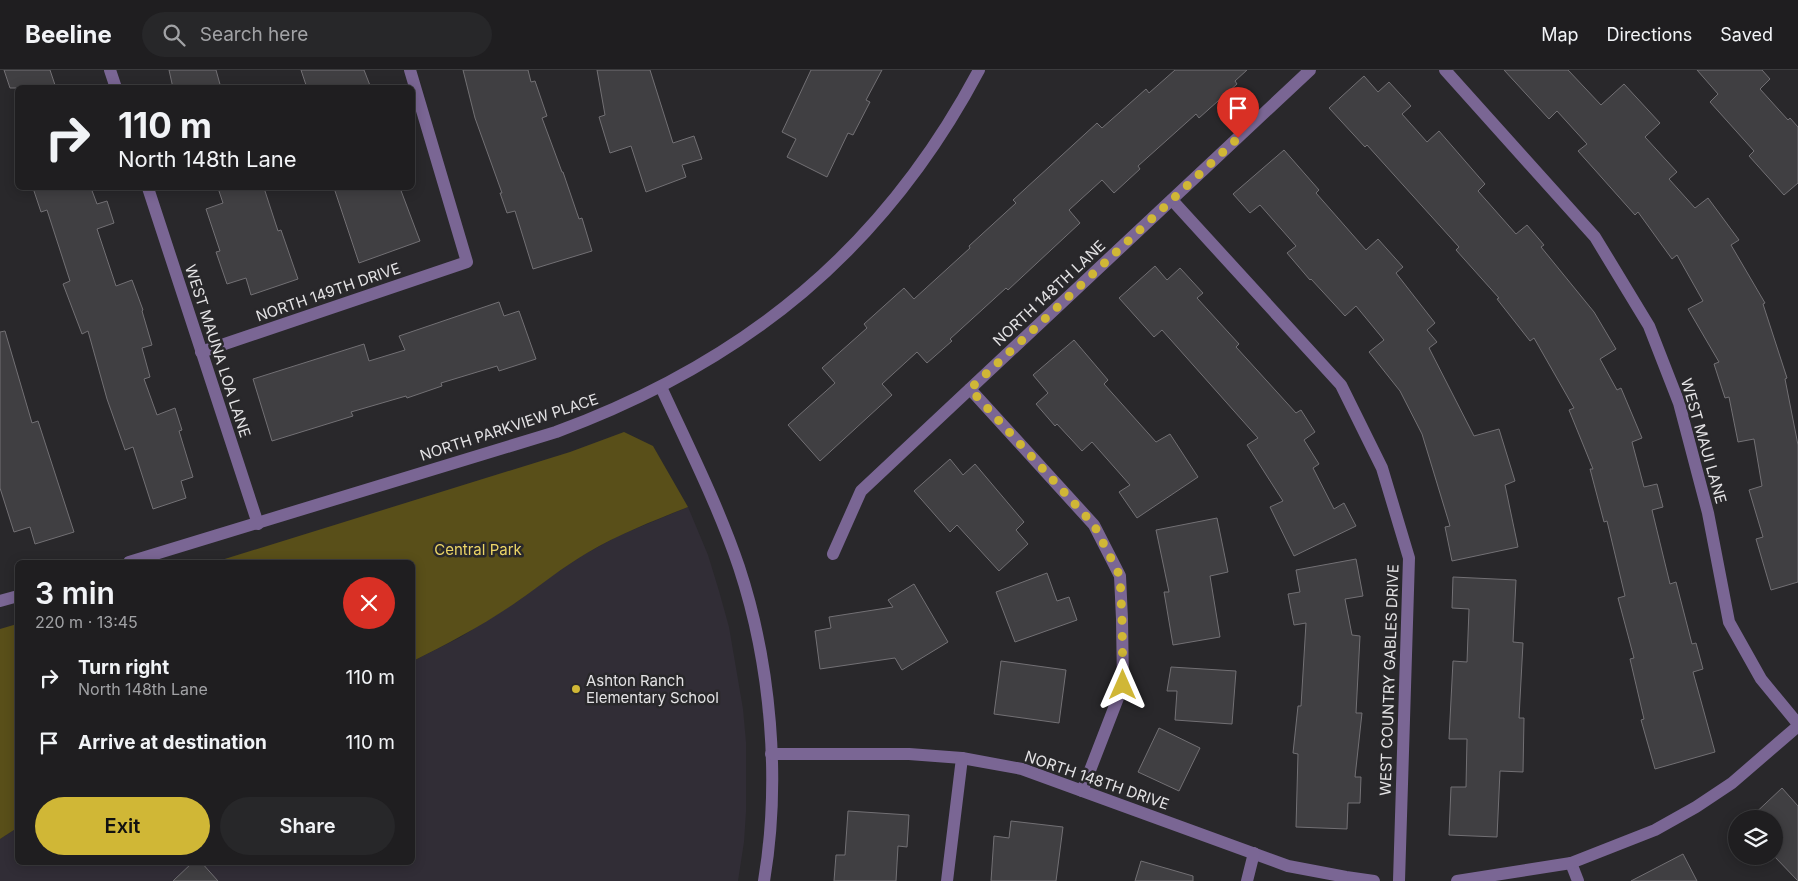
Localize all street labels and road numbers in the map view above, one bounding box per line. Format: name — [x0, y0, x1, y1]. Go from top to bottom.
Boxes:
street label: NORTH 148TH LANE — [989, 236, 1109, 350]
street label: NORTH 149TH DRIVE — [253, 258, 403, 326]
street label: WEST MAUNA LOA LANE — [181, 262, 255, 440]
street label: WEST MAUI LANE — [1677, 376, 1731, 506]
street label: NORTH PARKVIEW PLACE — [417, 389, 601, 465]
street label: WEST COUNTRY GABLES DRIVE — [1375, 564, 1403, 796]
street label: NORTH 148TH DRIVE — [1022, 746, 1172, 814]

